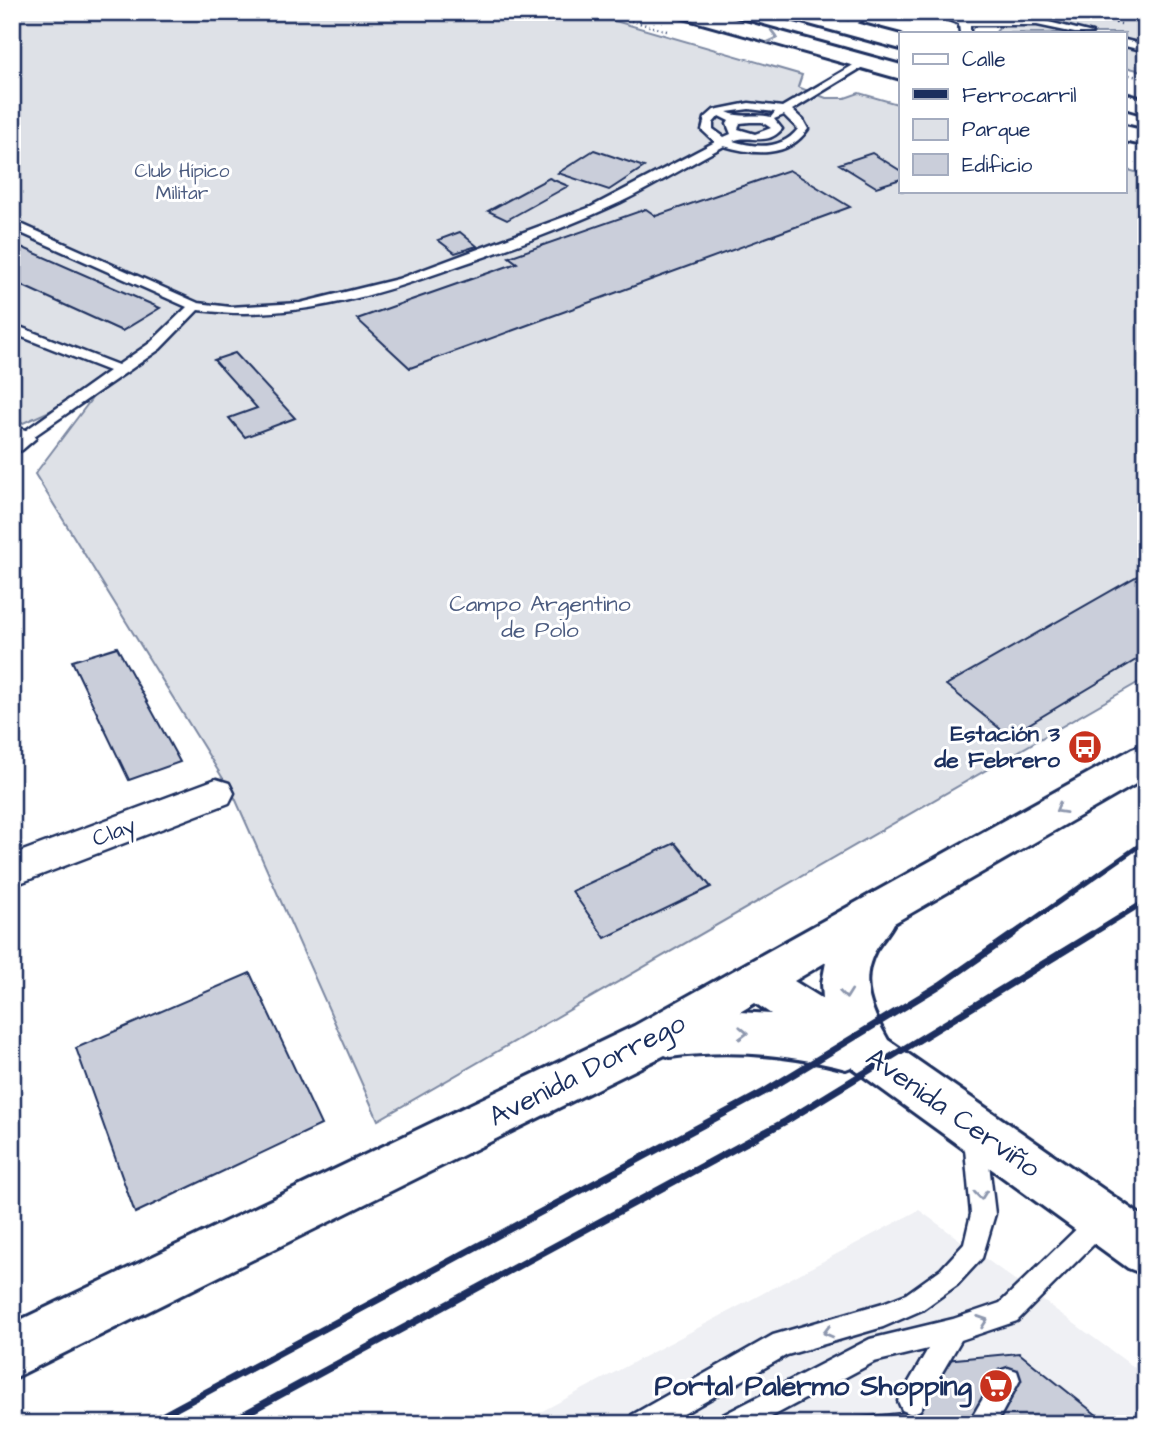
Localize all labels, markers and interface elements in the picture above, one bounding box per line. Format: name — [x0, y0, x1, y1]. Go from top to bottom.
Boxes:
one-way arrow — [767, 28, 779, 43]
legend — [899, 32, 1126, 192]
text: Calle — [962, 45, 1006, 74]
text: Ferrocarril — [962, 81, 1077, 110]
text: Parque — [962, 115, 1030, 144]
text: Edificio — [962, 151, 1032, 180]
park label: Club Hípico Militar — [135, 158, 230, 207]
park label: Campo Argentino de Polo — [449, 588, 631, 646]
place label: Estación 3 de Febrero — [934, 718, 1060, 776]
bus stop icon: Estación 3 de Febrero — [1066, 728, 1104, 766]
one-way arrow — [1054, 801, 1067, 814]
street label: Clay — [88, 809, 141, 856]
one-way arrow — [839, 988, 854, 1000]
street label: Avenida Dorrego — [482, 1004, 693, 1137]
one-way arrow — [737, 1025, 748, 1040]
street label: Avenida Cerviño — [858, 1038, 1048, 1188]
one-way arrow — [973, 1190, 988, 1201]
one-way arrow — [976, 1315, 989, 1329]
one-way arrow — [822, 1324, 834, 1338]
place label: Portal Palermo Shopping — [654, 1367, 973, 1408]
supermarket icon: Portal Palermo Shopping — [977, 1367, 1015, 1405]

